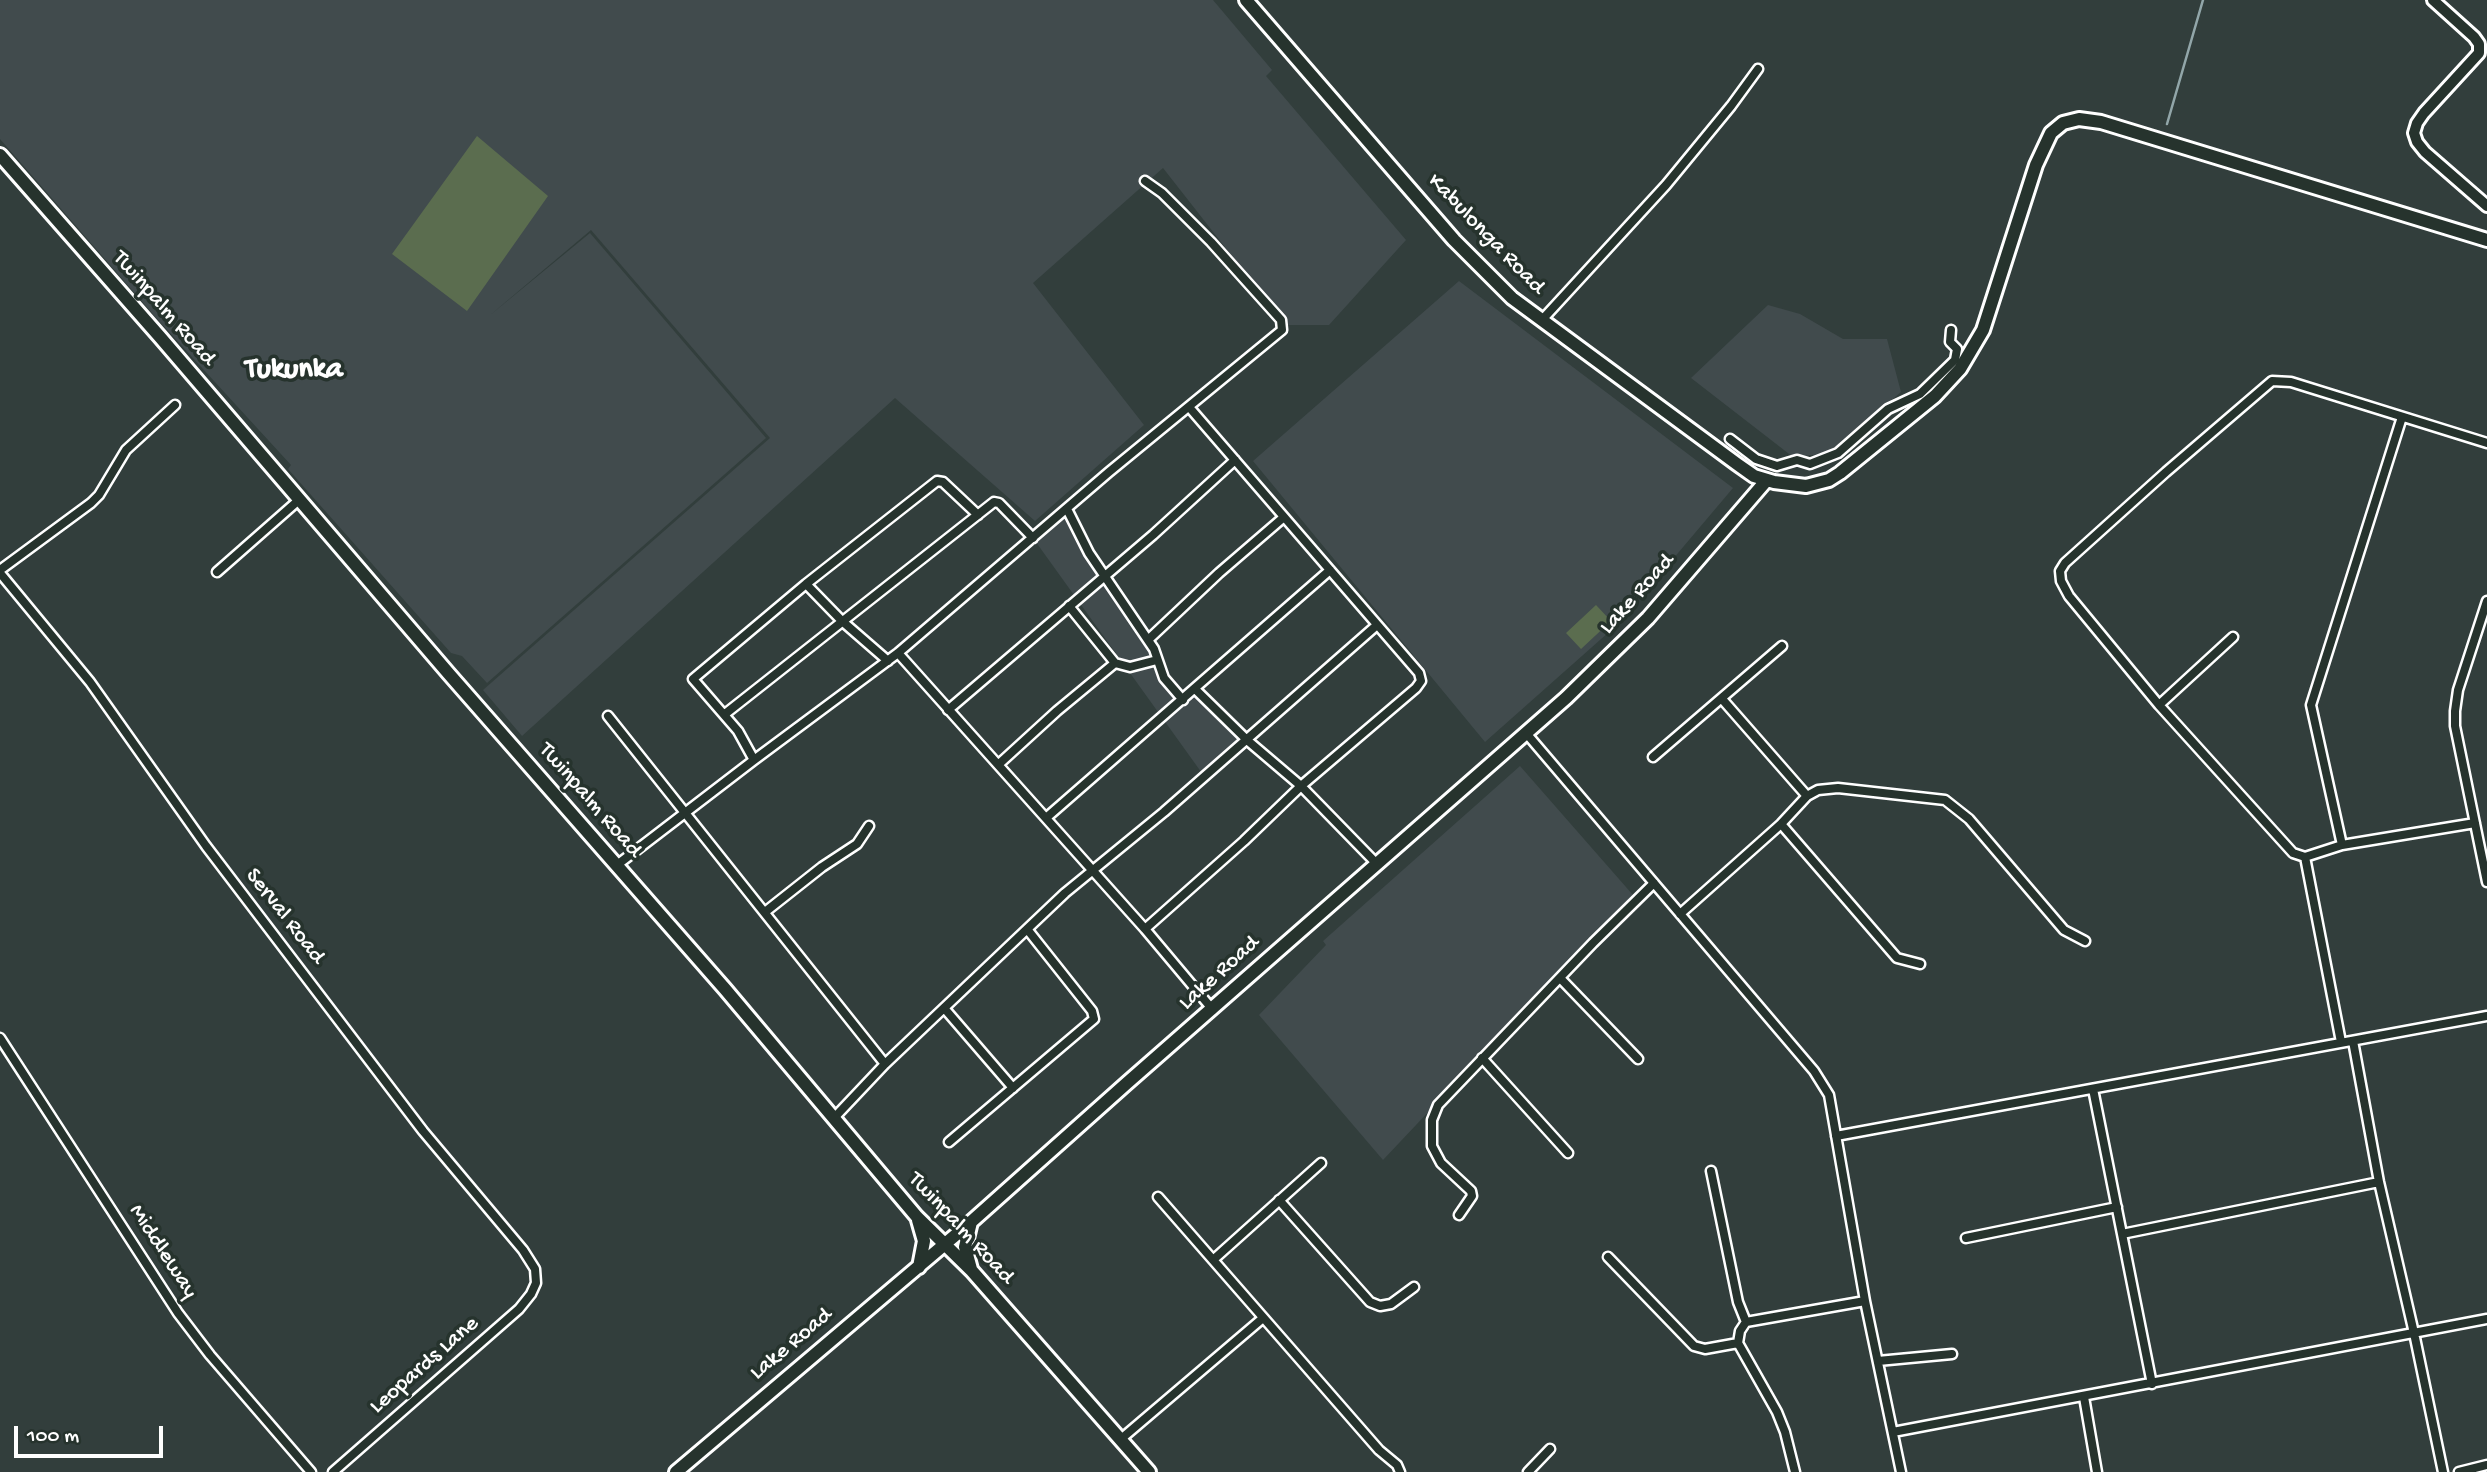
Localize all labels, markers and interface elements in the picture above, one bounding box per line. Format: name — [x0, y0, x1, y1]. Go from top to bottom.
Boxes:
street label: Kabulonga Road — [1420, 169, 1550, 301]
street label: Twinpalm Road — [105, 246, 221, 372]
district label: Tukunka — [245, 353, 343, 389]
street label: Lake Road — [1595, 549, 1681, 641]
street label: Twinpalm Road — [531, 738, 647, 864]
street label: Serval Road — [238, 863, 330, 971]
street label: Lake Road — [1174, 931, 1266, 1017]
street label: Twinpalm Road — [901, 1167, 1019, 1291]
street label: Middleway — [121, 1200, 203, 1304]
street label: Lake Road — [745, 1303, 839, 1387]
street label: Leopards Lane — [365, 1311, 485, 1421]
scale bar — [18, 1412, 166, 1456]
text: 100 m — [27, 1425, 79, 1450]

